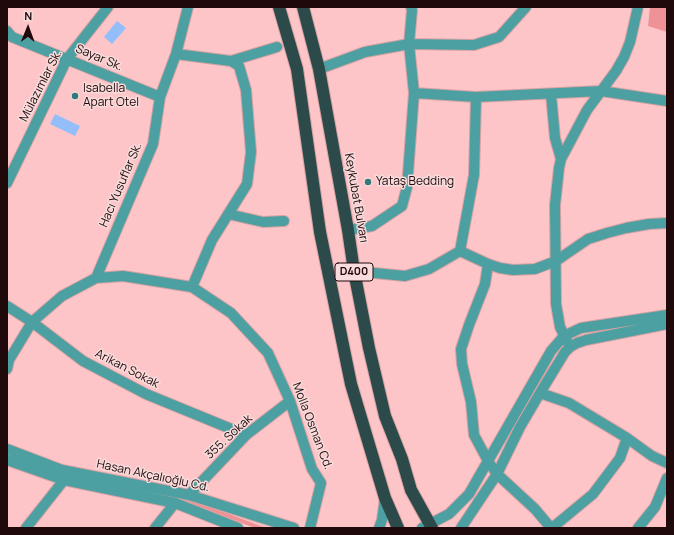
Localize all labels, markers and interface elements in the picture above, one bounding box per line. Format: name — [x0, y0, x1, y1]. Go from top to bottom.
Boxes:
north arrow — [8, 8, 48, 48]
text: N — [24, 8, 32, 23]
street label: Sayar Sk. — [73, 42, 125, 74]
street label: Mülazımlar Sk. — [17, 48, 65, 124]
place label: Isabella Apart Otel — [83, 82, 139, 110]
marker: Isabella Apart Otel — [70, 91, 80, 101]
street label: Hacı Yusuflar Sk. — [97, 141, 145, 229]
street label: Keykubat Bulvarı — [341, 152, 371, 244]
place label: Yataş Bedding — [376, 175, 454, 189]
marker: Yataş Bedding — [363, 177, 373, 187]
road number: D400 — [335, 263, 373, 281]
street label: Arikan Sokak — [93, 347, 161, 391]
street label: Molla Osman Cd. — [289, 381, 335, 471]
street label: 355. Sokak — [203, 412, 255, 462]
street label: Hasan Akçalıoğlu Cd. — [95, 457, 211, 495]

